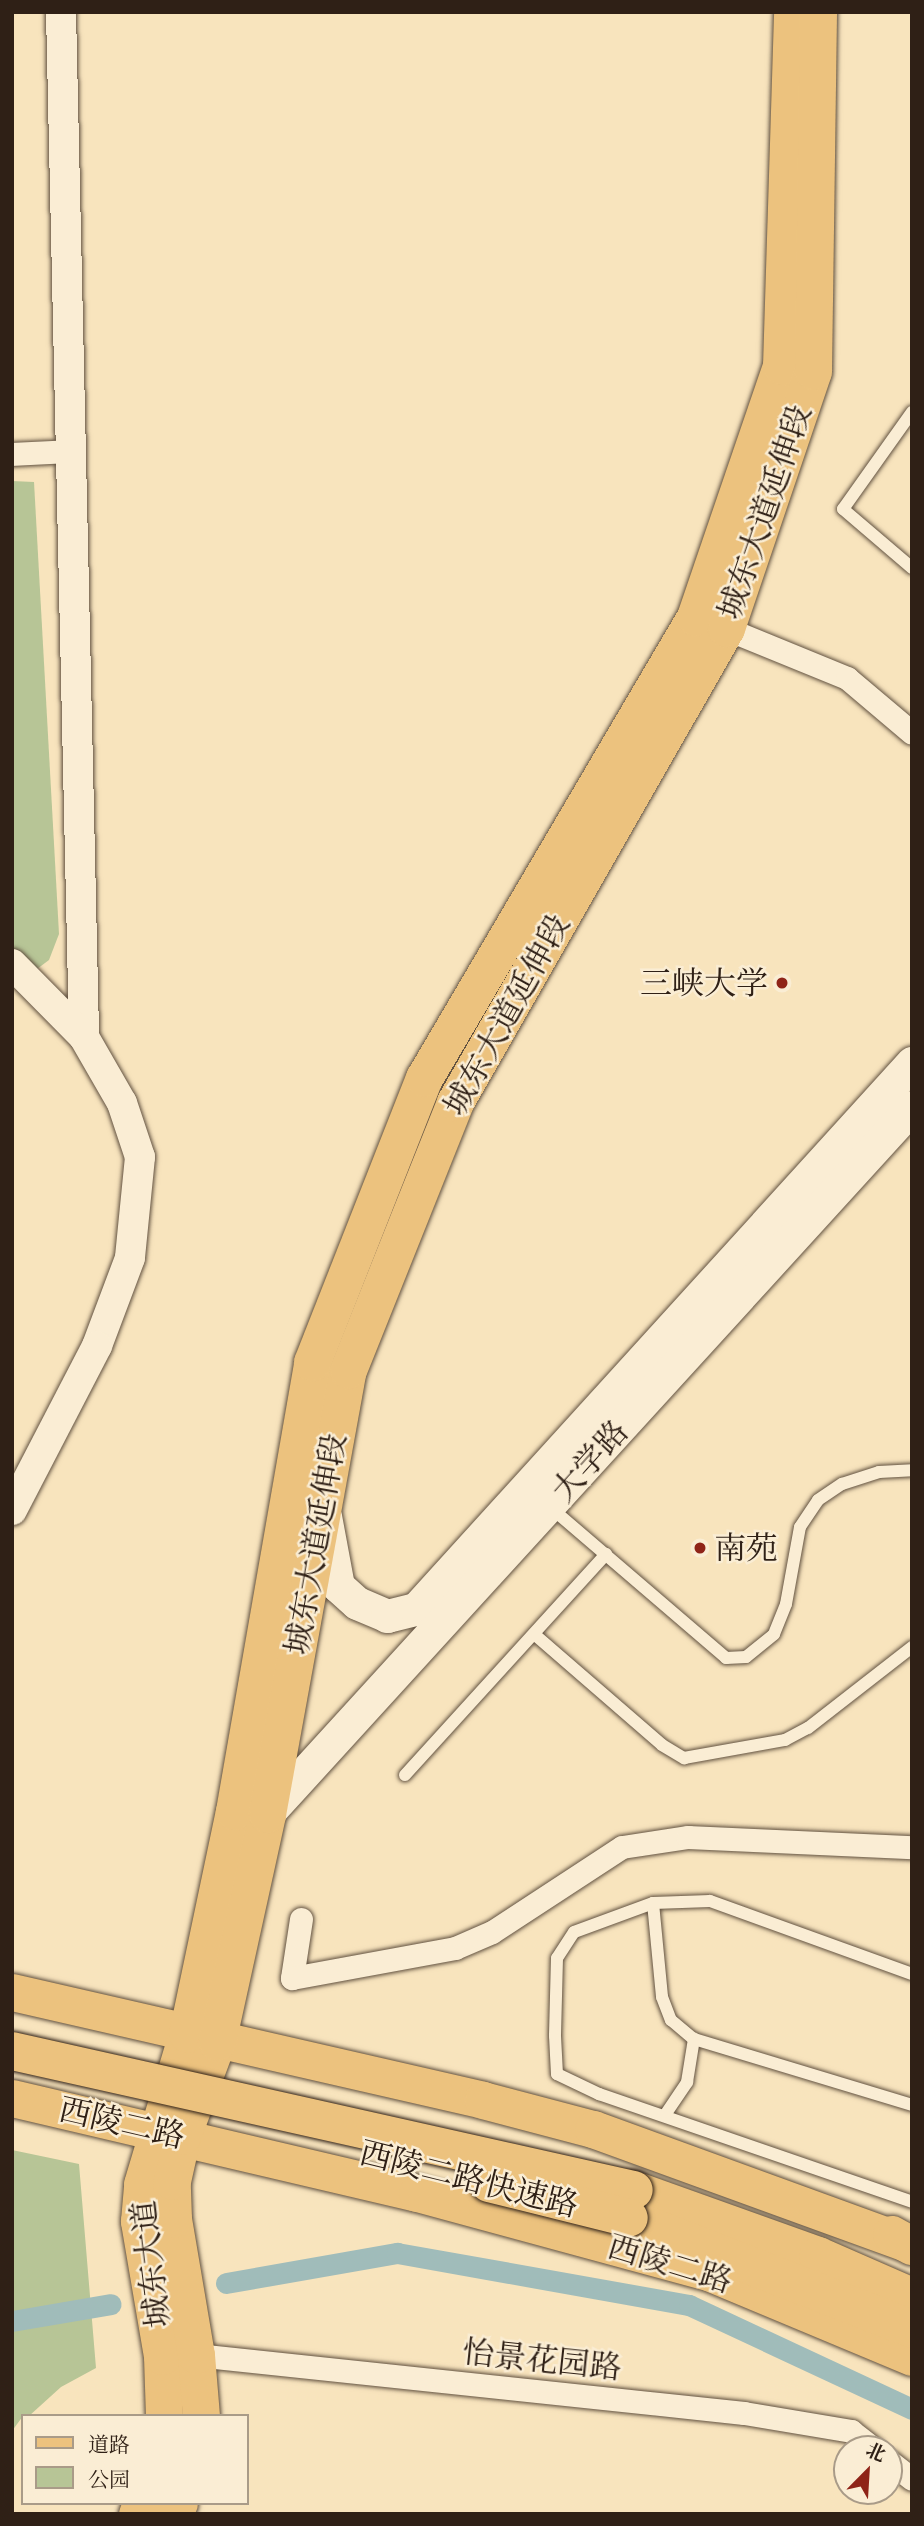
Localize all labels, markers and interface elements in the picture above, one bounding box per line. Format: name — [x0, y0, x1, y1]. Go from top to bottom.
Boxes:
street label: 城东大道延伸段 — [710, 400, 820, 624]
street label: 城东大道延伸段 — [436, 908, 578, 1122]
place label: 三峡大学 — [640, 964, 768, 1002]
marker: 三峡大学 — [774, 975, 790, 991]
street label: 大学路 — [544, 1412, 636, 1510]
street label: 城东大道延伸段 — [278, 1430, 354, 1658]
place label: 南苑 — [714, 1529, 778, 1567]
marker: 南苑 — [692, 1540, 708, 1556]
street label: 西陵二路 — [55, 2090, 189, 2156]
street label: 西陵二路快速路 — [356, 2133, 582, 2225]
street label: 城东大道 — [124, 2198, 178, 2330]
street label: 西陵二路 — [603, 2227, 737, 2301]
street label: 怡景花园路 — [460, 2333, 624, 2387]
legend — [21, 2414, 248, 2505]
text: 道路 — [88, 2431, 130, 2458]
north arrow — [833, 2435, 903, 2505]
text: 北 — [862, 2437, 890, 2467]
text: 公园 — [88, 2466, 130, 2493]

